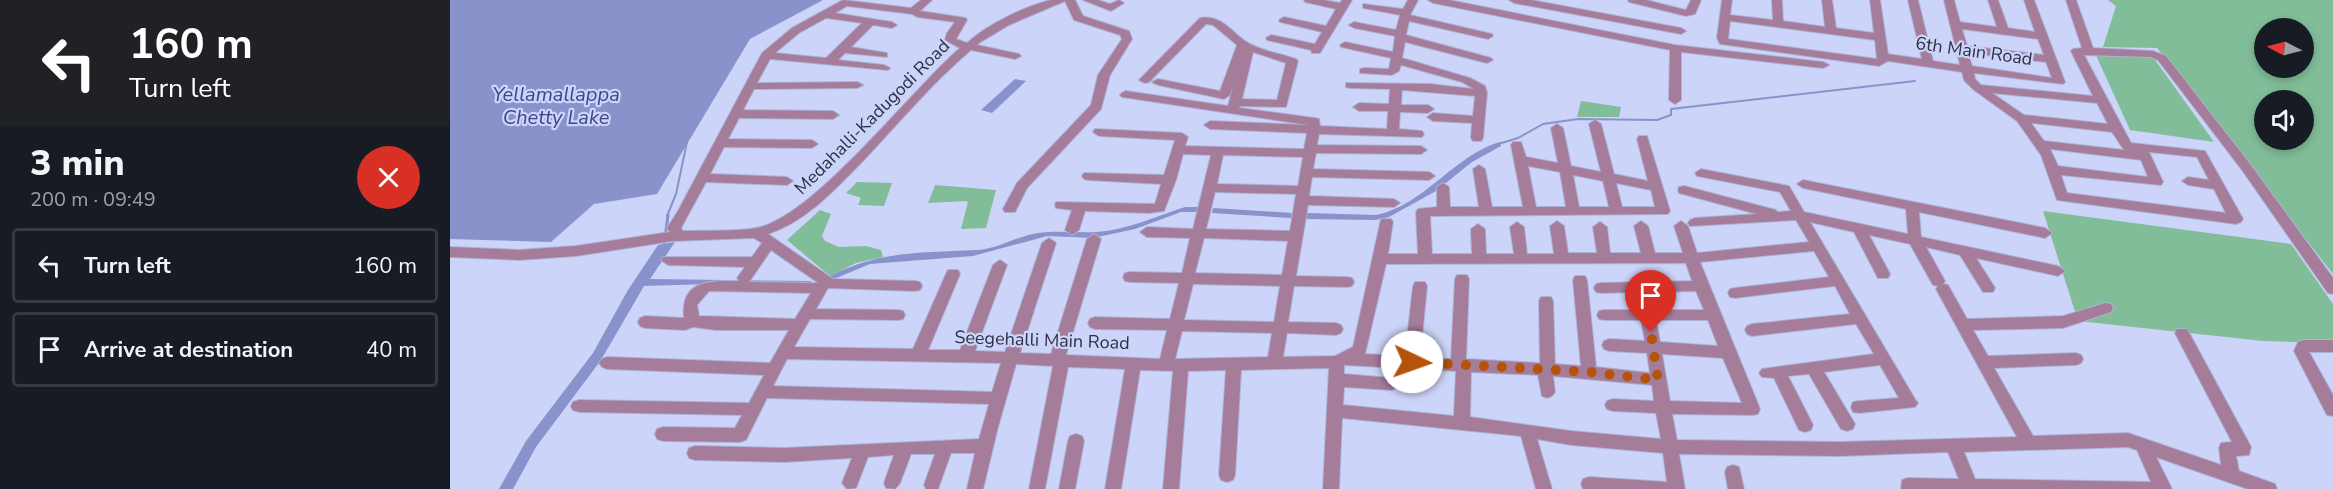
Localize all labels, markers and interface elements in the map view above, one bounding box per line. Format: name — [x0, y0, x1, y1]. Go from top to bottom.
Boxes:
text: 160 m — [129, 16, 253, 73]
north arrow — [2254, 18, 2314, 78]
map controls — [2254, 18, 2314, 150]
icon: left — [30, 24, 108, 102]
street label: 6th Main Road — [1914, 31, 2034, 71]
street label: Medahalli-Kadugodi Road — [789, 34, 955, 200]
text: Turn left — [129, 70, 230, 107]
water label: Yellamallappa Chetty Lake — [492, 81, 620, 131]
button: sound — [2254, 90, 2314, 150]
text: 3 min — [30, 139, 125, 188]
button: close — [357, 146, 420, 209]
text: 200 m · 09:49 — [30, 186, 156, 213]
icon: left — [33, 249, 66, 282]
text: Turn left — [84, 251, 171, 281]
text: 160 m — [353, 251, 417, 281]
pin — [1625, 270, 1676, 332]
icon: arrive — [1634, 279, 1667, 312]
street label: Seegehalli Main Road — [954, 325, 1130, 355]
position arrow — [1380, 330, 1444, 394]
icon: arrive — [33, 333, 66, 366]
text: Arrive at destination — [84, 335, 293, 365]
text: 40 m — [366, 335, 417, 365]

